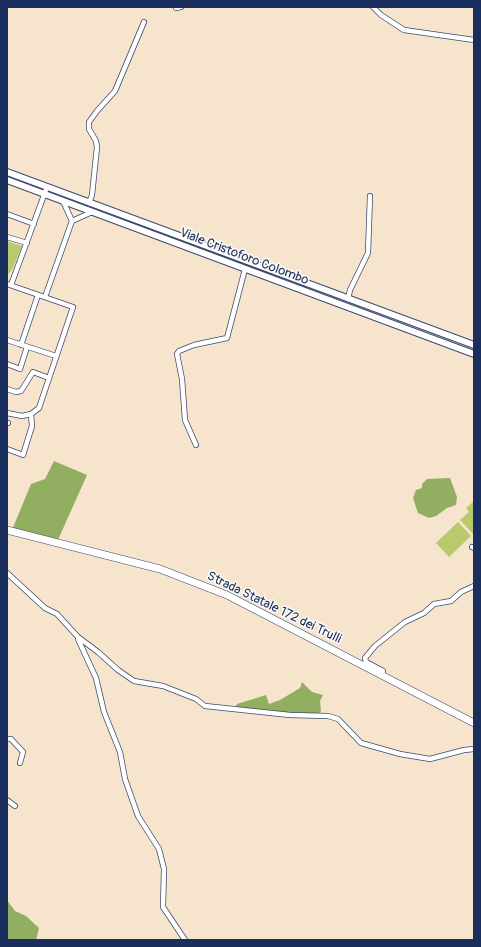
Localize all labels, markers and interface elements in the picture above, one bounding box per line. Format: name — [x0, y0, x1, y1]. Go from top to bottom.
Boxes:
street label: Viale Cristoforo Colombo — [177, 225, 311, 289]
street label: Strada Statale 172 dei Trulli — [204, 569, 344, 647]

